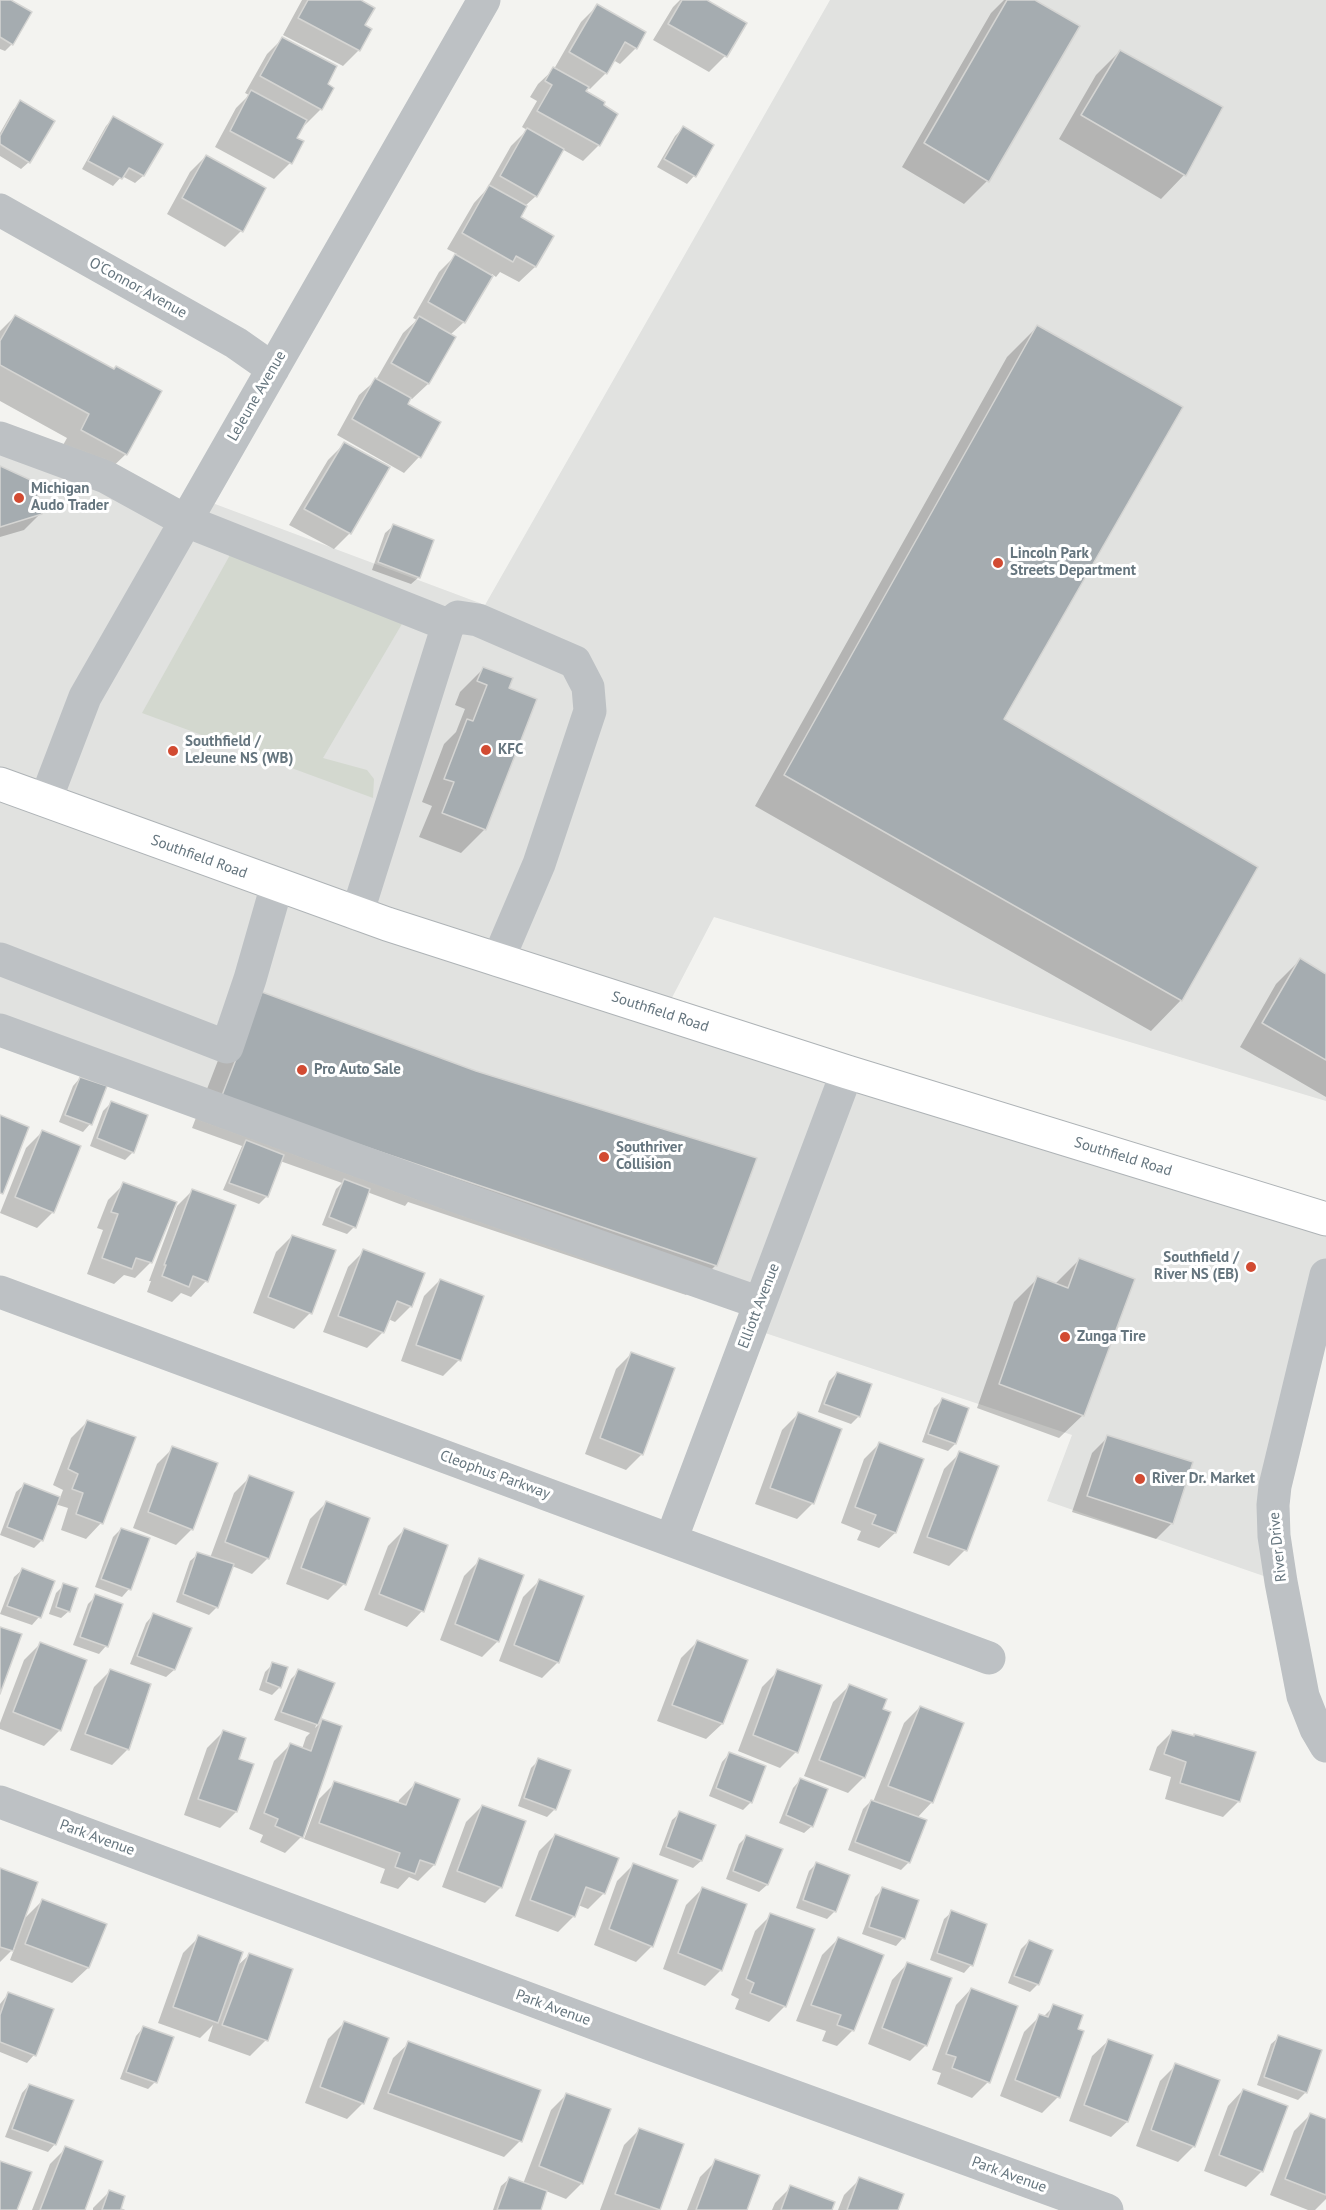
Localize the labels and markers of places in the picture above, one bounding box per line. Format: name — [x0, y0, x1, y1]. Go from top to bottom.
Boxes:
place label: Michigan Audo Trader — [31, 480, 109, 515]
marker: Michigan Audo Trader — [12, 491, 26, 505]
place label: Lincoln Park Streets Department — [1010, 545, 1136, 580]
marker: Lincoln Park Streets Department — [991, 556, 1005, 570]
place label: Southfield / LeJeune NS (WB) — [185, 733, 293, 768]
place label: KFC — [498, 741, 523, 759]
marker: KFC — [479, 743, 493, 757]
marker: Southfield / LeJeune NS (WB) — [166, 744, 180, 758]
place label: Pro Auto Sale — [314, 1061, 401, 1079]
marker: Pro Auto Sale — [295, 1063, 309, 1077]
place label: Southriver Collision — [616, 1139, 683, 1174]
marker: Southriver Collision — [597, 1150, 611, 1164]
place label: Southfield / River NS (EB) — [1154, 1249, 1239, 1284]
marker: Southfield / River NS (EB) — [1244, 1260, 1258, 1274]
place label: Zunga Tire — [1077, 1328, 1146, 1346]
marker: Zunga Tire — [1058, 1330, 1072, 1344]
place label: River Dr. Market — [1152, 1470, 1255, 1488]
marker: River Dr. Market — [1133, 1472, 1147, 1486]

